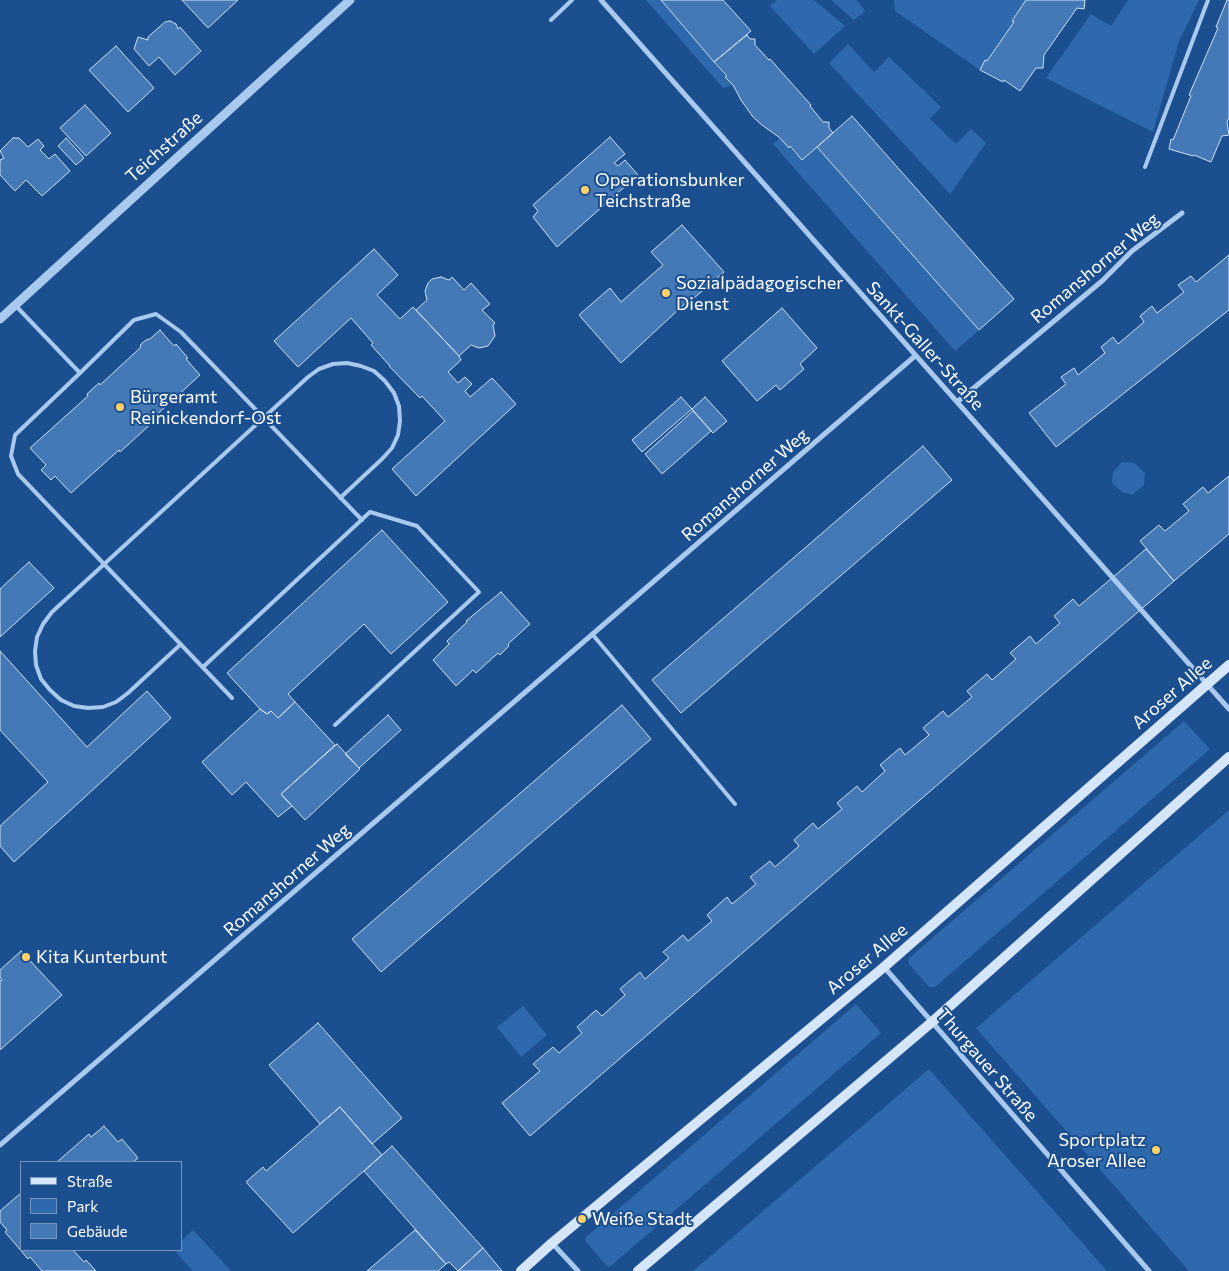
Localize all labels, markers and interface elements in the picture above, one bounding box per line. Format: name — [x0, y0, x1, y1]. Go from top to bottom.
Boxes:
street label: Teichstraße — [121, 107, 207, 187]
place label: Operationsbunker Teichstraße — [595, 169, 745, 212]
marker: Operationsbunker Teichstraße — [579, 184, 591, 196]
street label: Romanshorner Weg — [1026, 208, 1164, 328]
place label: Sozialpädagogischer Dienst — [676, 272, 843, 314]
street label: Sankt-Galler-Straße — [862, 277, 988, 415]
marker: Sozialpädagogischer Dienst — [660, 287, 672, 299]
place label: Bürgeramt Reinickendorf-Ost — [130, 386, 281, 428]
marker: Bürgeramt Reinickendorf-Ost — [114, 401, 126, 413]
street label: Romanshorner Weg — [677, 424, 813, 546]
street label: Aroser Allee — [1128, 652, 1216, 734]
street label: Romanshorner Weg — [219, 819, 355, 941]
street label: Aroser Allee — [822, 919, 912, 999]
place label: Kita Kunterbunt — [36, 946, 167, 968]
marker: Kita Kunterbunt — [20, 951, 32, 963]
street label: Thurgauer Straße — [932, 1004, 1042, 1126]
place label: Sportplatz Aroser Allee — [1047, 1129, 1146, 1172]
marker: Sportplatz Aroser Allee — [1150, 1144, 1162, 1156]
legend — [20, 1161, 182, 1251]
text: Straße — [67, 1172, 113, 1190]
text: Park — [67, 1197, 98, 1215]
place label: Weiße Stadt — [592, 1208, 692, 1230]
marker: Weiße Stadt — [576, 1213, 588, 1225]
text: Gebäude — [67, 1222, 128, 1240]

